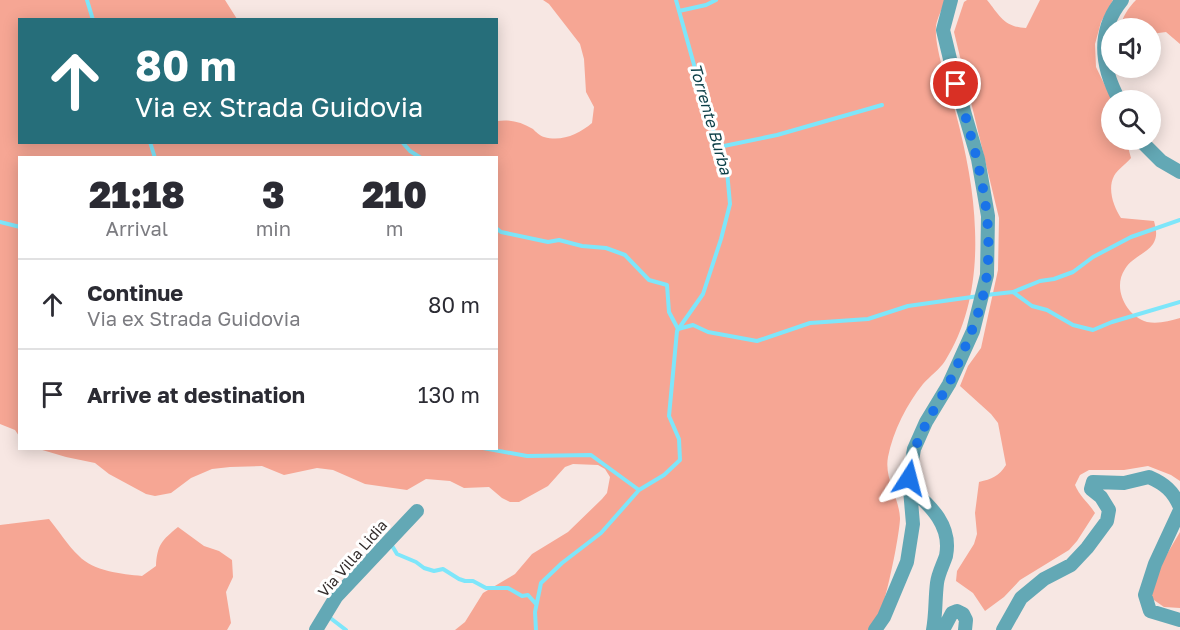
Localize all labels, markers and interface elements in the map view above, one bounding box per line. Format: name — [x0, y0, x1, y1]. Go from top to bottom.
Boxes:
map controls — [1101, 18, 1161, 150]
button: sound — [1101, 18, 1161, 78]
text: 80 m — [135, 40, 236, 90]
icon: ahead — [36, 42, 114, 120]
pin — [930, 58, 981, 109]
water label: Torrente Burba — [686, 61, 737, 178]
icon: arrive — [939, 67, 972, 100]
button: search — [1101, 90, 1161, 150]
text: Via ex Strada Guidovia — [135, 91, 423, 123]
text: 21:18 — [89, 173, 185, 216]
text: 3 — [262, 173, 285, 216]
text: 210 — [362, 173, 427, 216]
text: Arrival — [105, 216, 168, 240]
text: min — [256, 216, 291, 240]
text: m — [386, 216, 403, 240]
text: Continue — [87, 279, 183, 306]
icon: ahead — [36, 288, 69, 321]
text: 80 m — [428, 291, 480, 318]
text: Via ex Strada Guidovia — [87, 306, 300, 330]
icon: arrive — [36, 378, 69, 411]
text: Arrive at destination — [87, 381, 305, 408]
text: 130 m — [418, 381, 480, 408]
position arrow — [877, 446, 941, 510]
street label: Via Villa Lidia — [314, 516, 390, 600]

